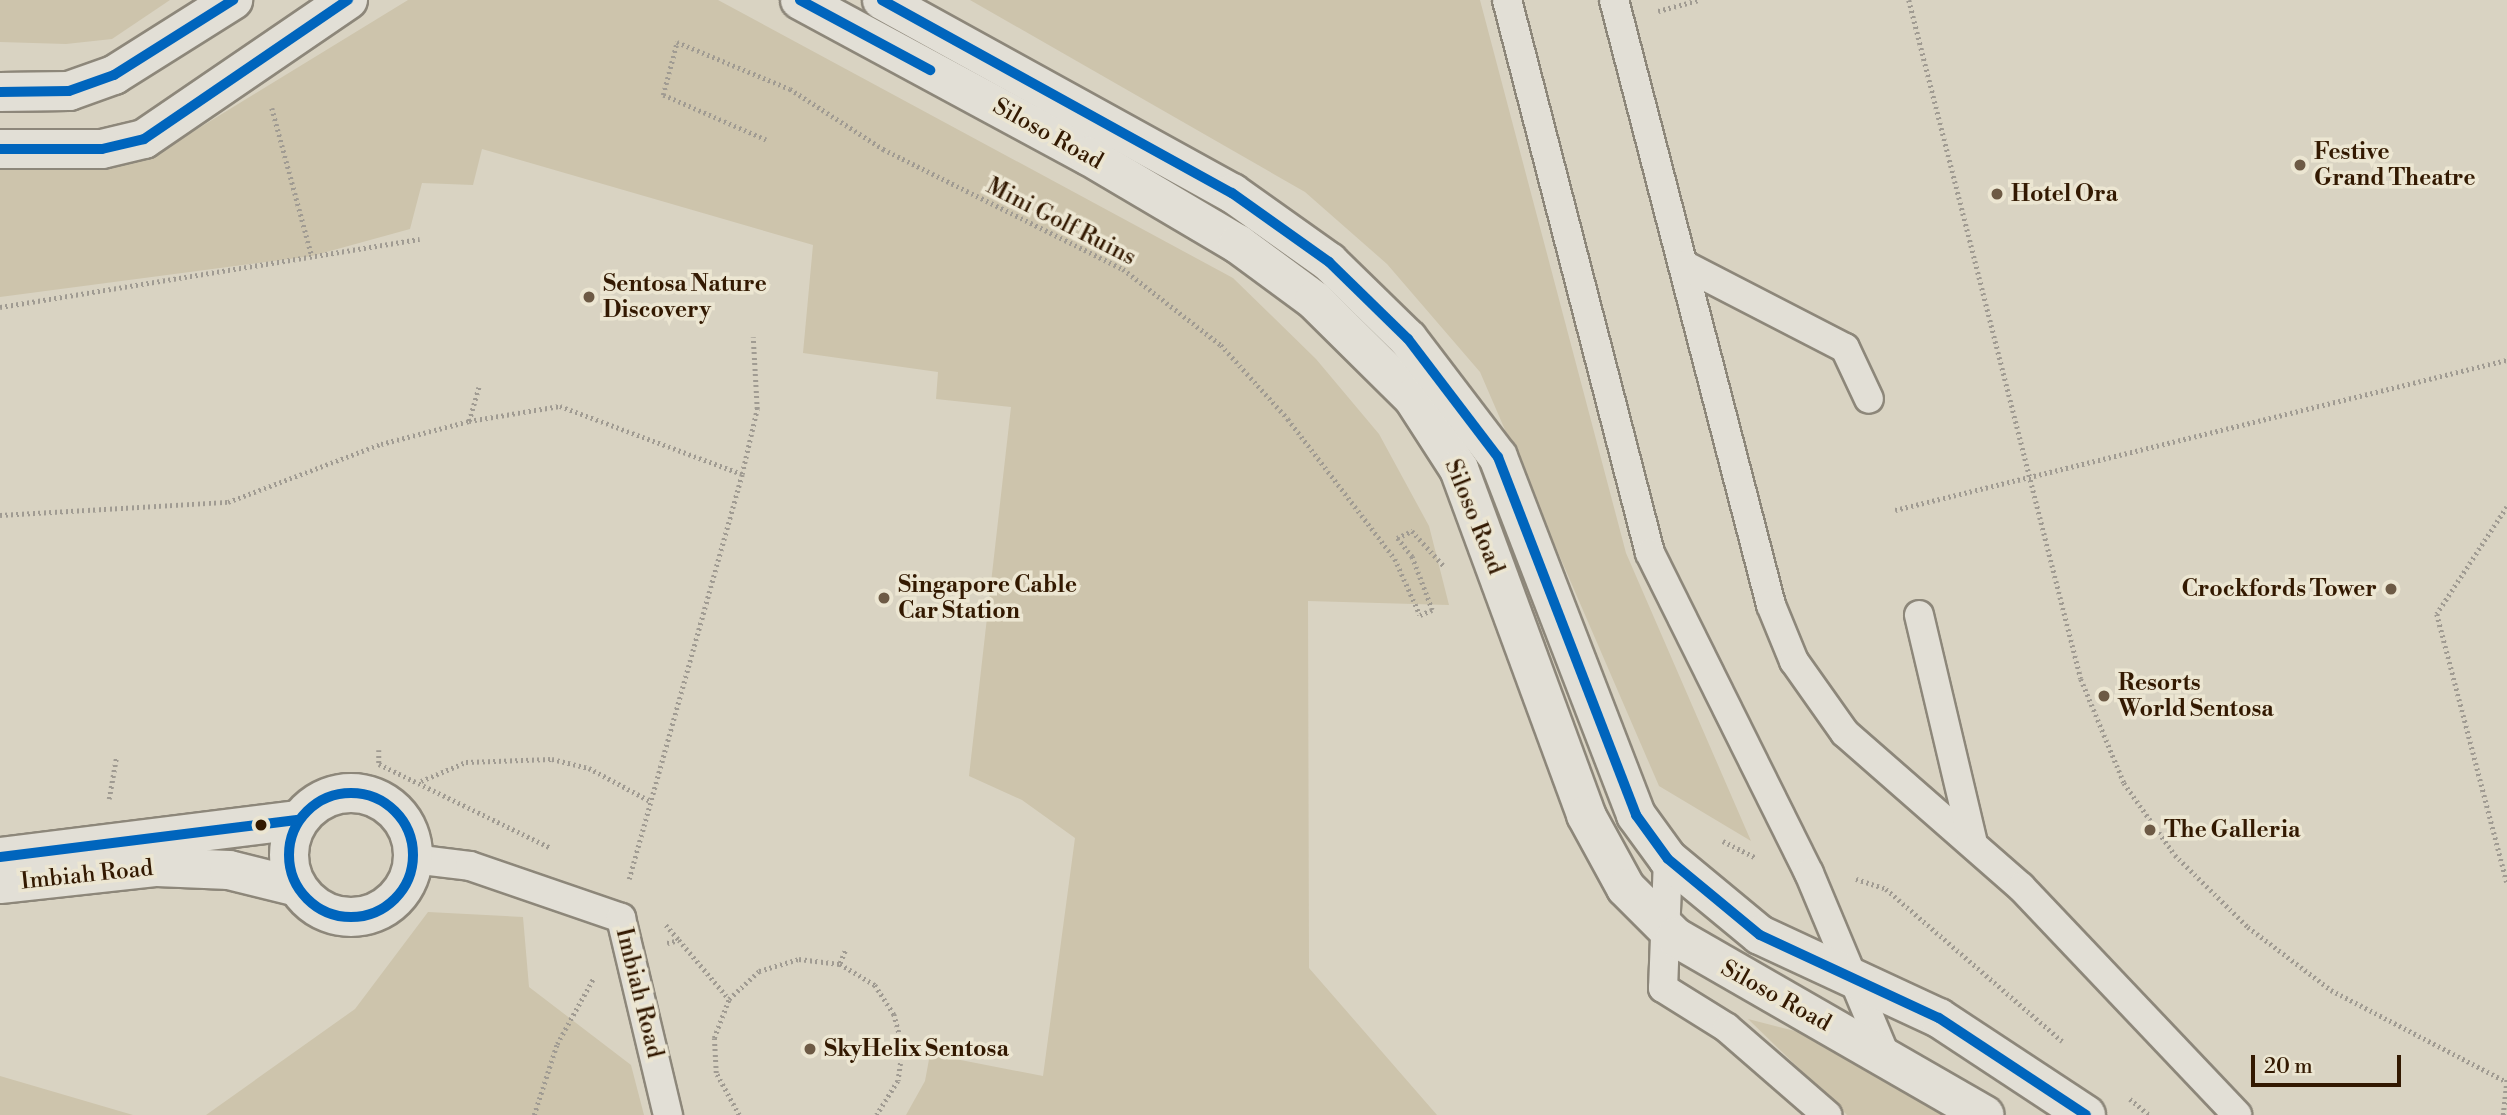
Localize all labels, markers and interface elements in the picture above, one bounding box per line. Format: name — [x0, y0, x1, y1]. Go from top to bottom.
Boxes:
street label: Siloso Road — [988, 92, 1108, 176]
place label: Festive Grand Theatre — [2314, 138, 2476, 192]
marker: Festive Grand Theatre — [2292, 157, 2308, 173]
street label: Mini Golf Ruins — [982, 172, 1140, 272]
place label: Hotel Ora — [2011, 180, 2118, 208]
marker: Hotel Ora — [1989, 186, 2005, 202]
place label: Sentosa Nature Discovery — [603, 270, 767, 324]
marker: Sentosa Nature Discovery — [581, 289, 597, 305]
street label: Siloso Road — [1438, 455, 1510, 579]
place label: Singapore Cable Car Station — [898, 571, 1077, 625]
place label: Crockfords Tower — [2182, 575, 2377, 603]
marker: Crockfords Tower — [2383, 581, 2399, 597]
marker: Singapore Cable Car Station — [876, 590, 892, 606]
place label: Resorts World Sentosa — [2118, 669, 2274, 723]
marker: Resorts World Sentosa — [2096, 688, 2112, 704]
place label: The Galleria — [2164, 816, 2300, 844]
unlabelled marker — [254, 818, 268, 832]
marker: The Galleria — [2142, 822, 2158, 838]
street label: Imbiah Road — [19, 854, 155, 896]
street label: Imbiah Road — [610, 925, 668, 1061]
street label: Siloso Road — [1716, 954, 1836, 1038]
place label: SkyHelix Sentosa — [824, 1035, 1009, 1063]
marker: SkyHelix Sentosa — [802, 1041, 818, 1057]
scale bar — [2255, 1042, 2406, 1086]
text: 20 m — [2264, 1054, 2313, 1080]

